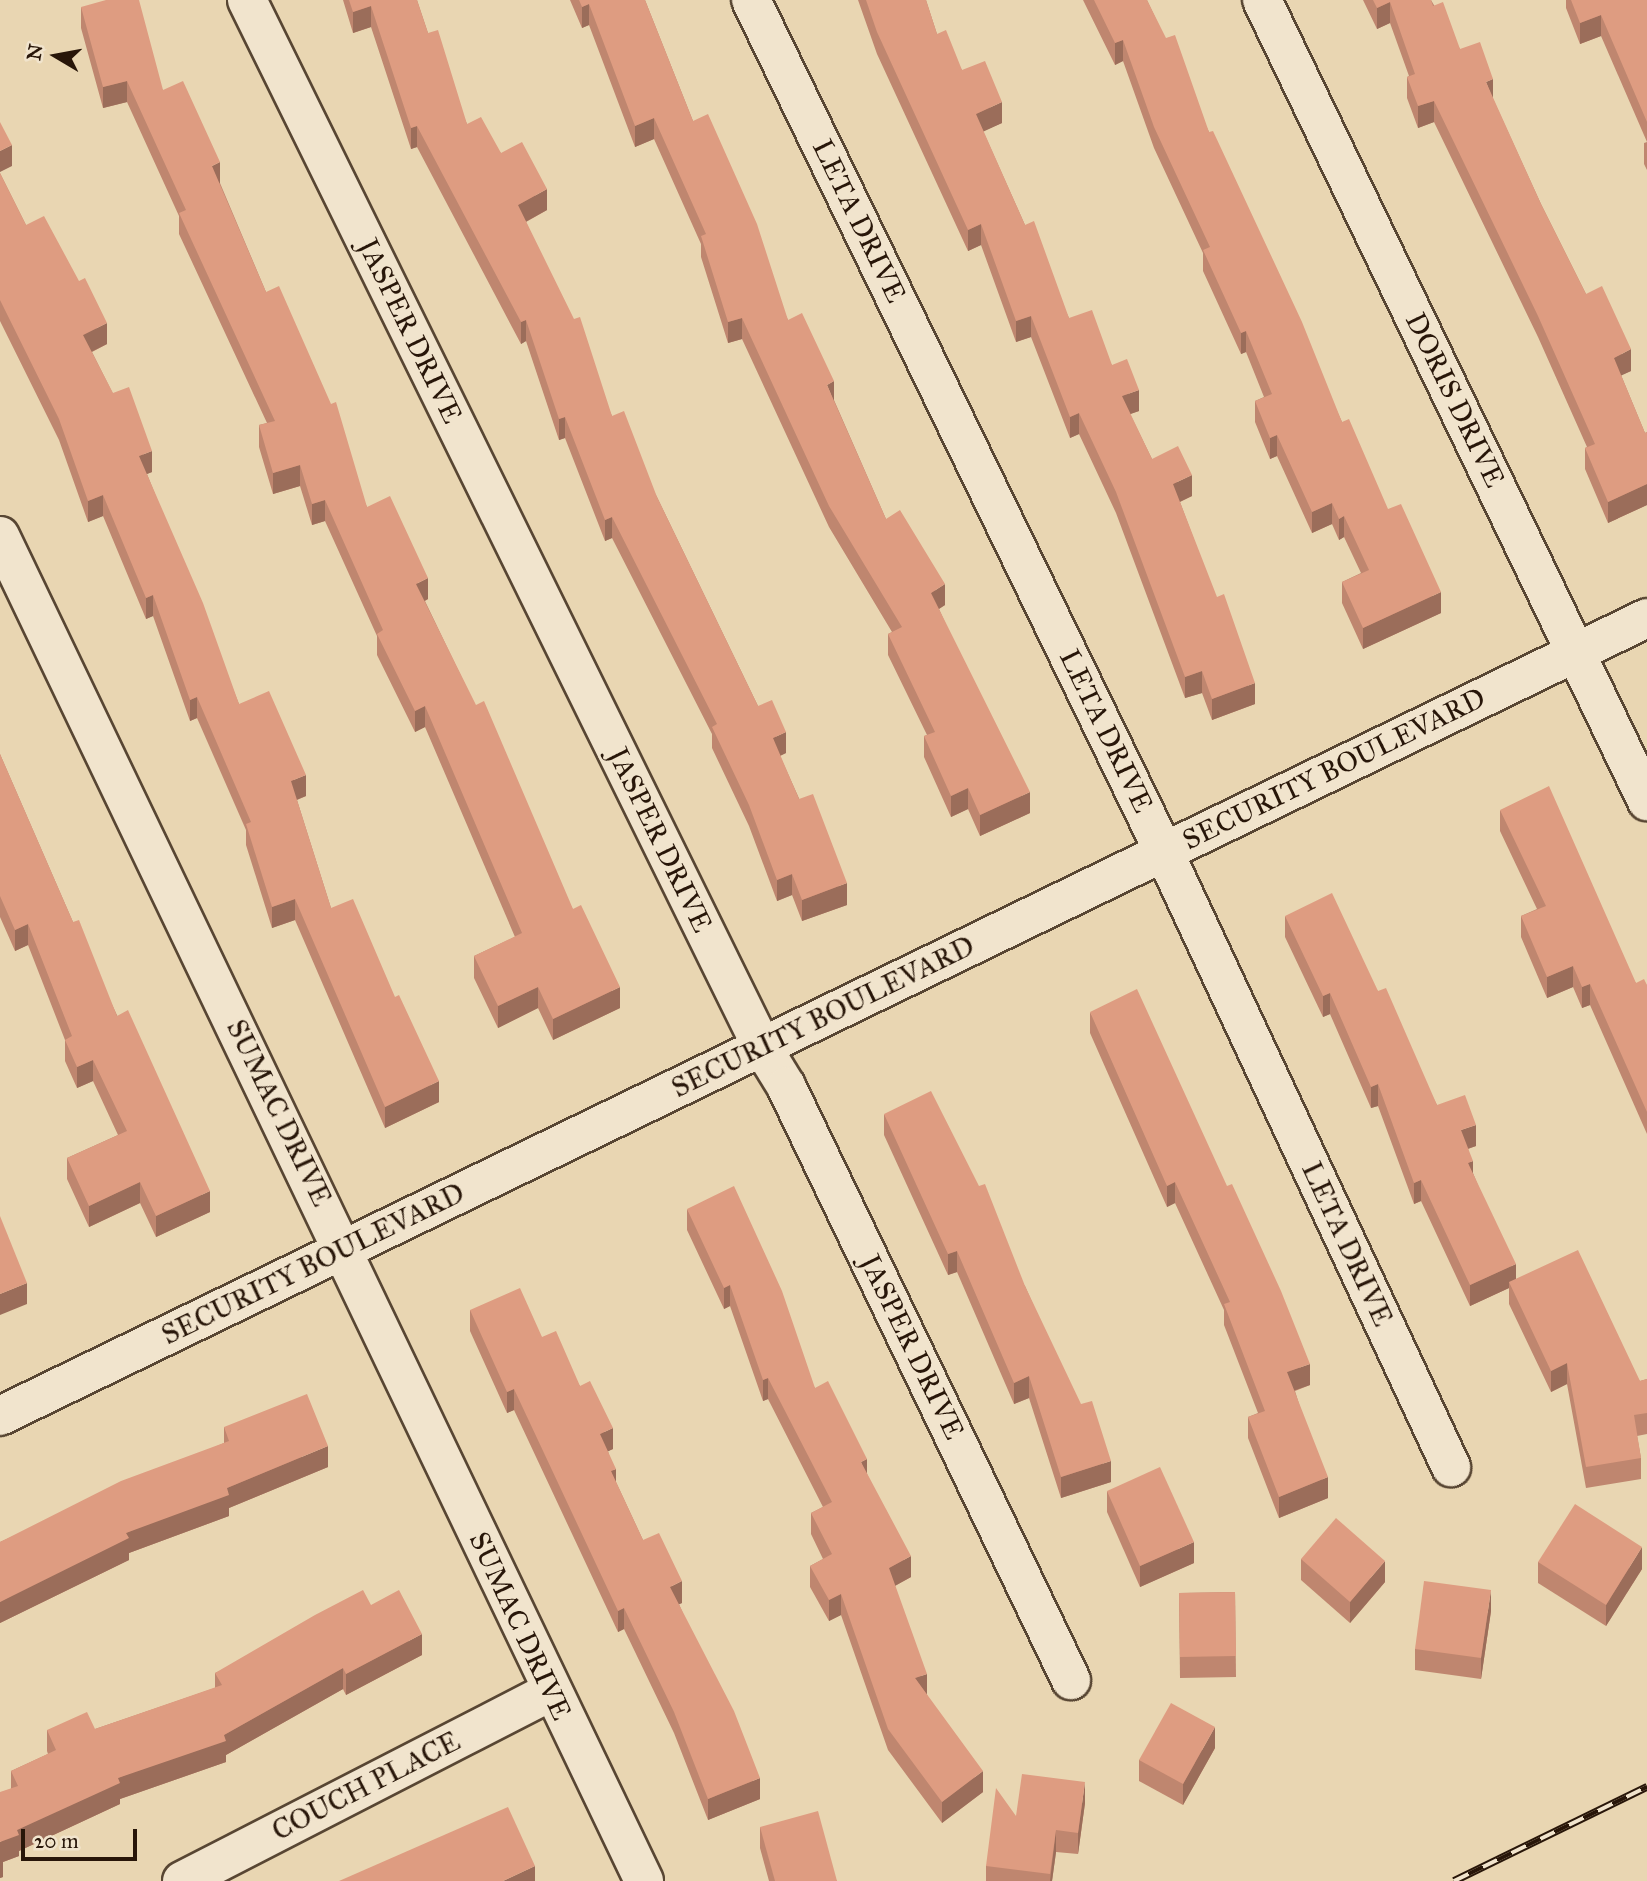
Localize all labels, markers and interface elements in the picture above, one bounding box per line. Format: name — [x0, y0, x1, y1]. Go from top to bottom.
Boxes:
north arrow — [21, 21, 91, 91]
text: N — [22, 42, 48, 62]
street label: LETA DRIVE — [805, 134, 913, 308]
street label: JASPER DRIVE — [351, 233, 469, 429]
street label: DORIS DRIVE — [1398, 307, 1512, 493]
street label: LETA DRIVE — [1052, 644, 1160, 818]
street label: SECURITY BOULEVARD — [1177, 681, 1491, 857]
street label: JASPER DRIVE — [601, 742, 719, 938]
street label: SECURITY BOULEVARD — [666, 929, 980, 1105]
street label: SUMAC DRIVE — [219, 1014, 339, 1212]
street label: LETA DRIVE — [1294, 1157, 1400, 1331]
street label: SECURITY BOULEVARD — [156, 1176, 470, 1352]
street label: JASPER DRIVE — [853, 1249, 971, 1445]
street label: SUMAC DRIVE — [462, 1527, 578, 1725]
street label: COUCH PLACE — [266, 1724, 466, 1848]
scale bar — [24, 1814, 140, 1858]
text: 20 m — [34, 1828, 79, 1854]

